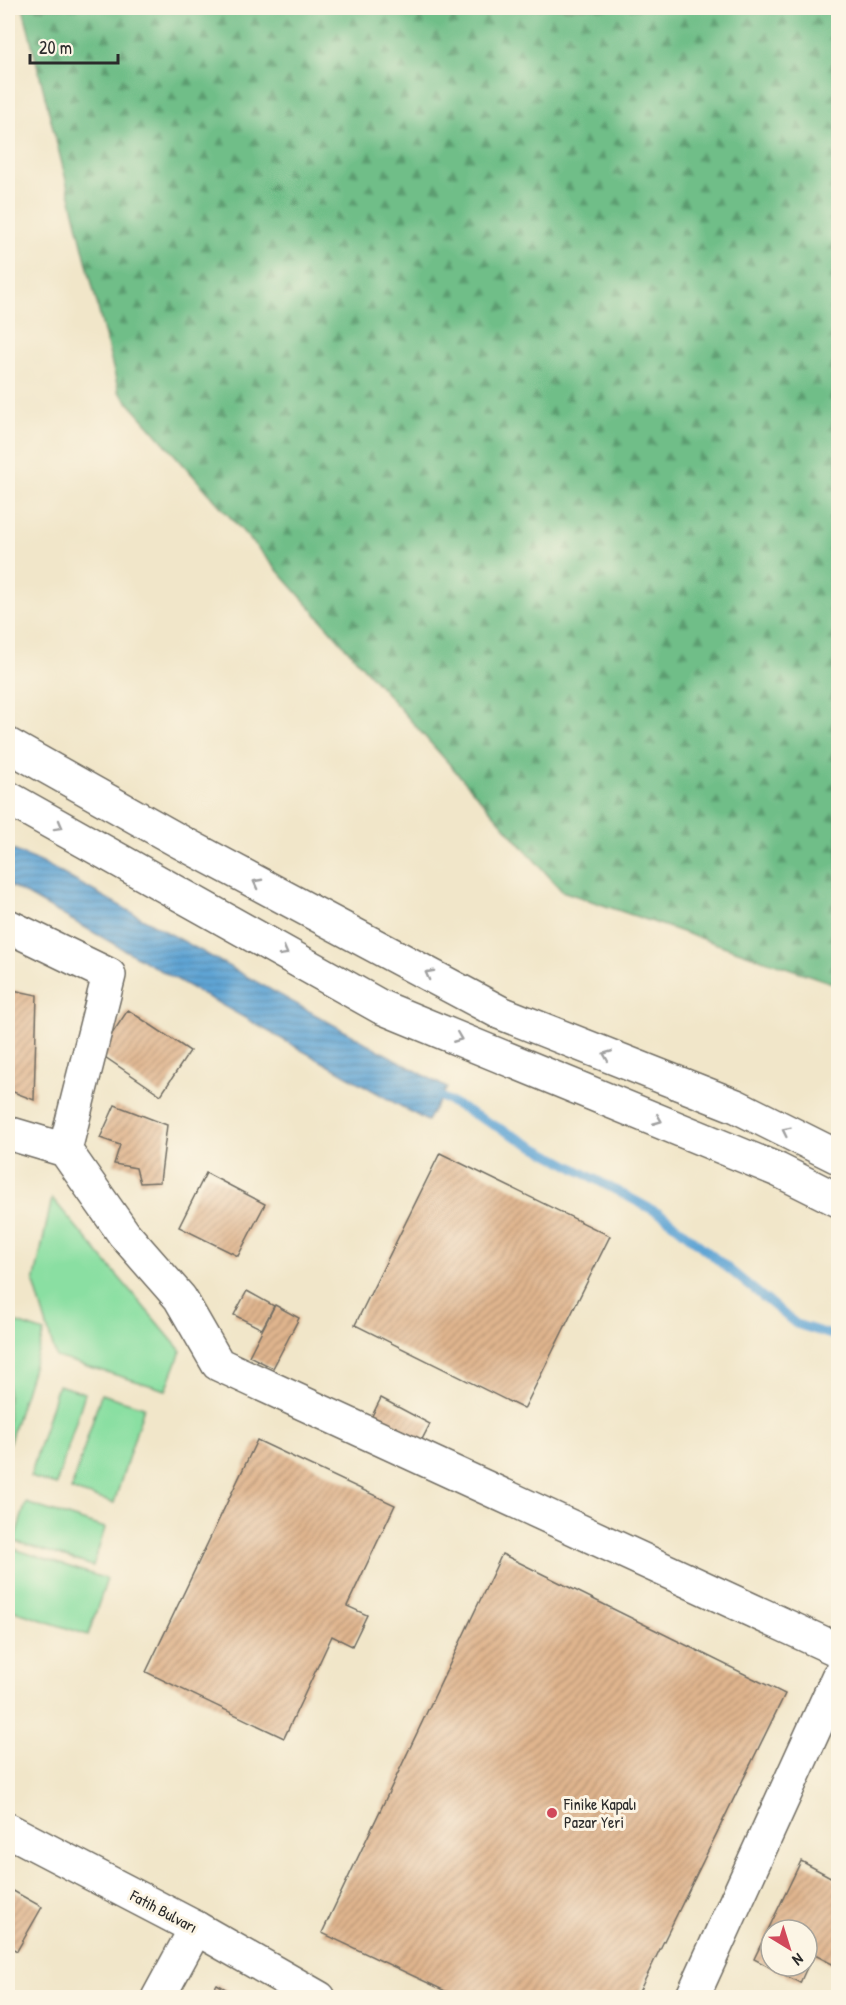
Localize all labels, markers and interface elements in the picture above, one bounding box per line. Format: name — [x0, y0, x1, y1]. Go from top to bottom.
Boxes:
scale bar — [30, 27, 118, 65]
text: 20 m — [39, 35, 72, 60]
one-way arrow — [52, 819, 63, 830]
one-way arrow — [253, 879, 263, 890]
one-way arrow — [277, 945, 288, 956]
one-way arrow — [425, 970, 435, 981]
one-way arrow — [452, 1031, 463, 1043]
one-way arrow — [602, 1050, 613, 1062]
one-way arrow — [652, 1113, 663, 1125]
one-way arrow — [781, 1126, 792, 1138]
place label: Finike Kapalı Pazar Yeri — [563, 1793, 637, 1833]
marker: Finike Kapalı Pazar Yeri — [545, 1806, 559, 1820]
street label: Fatih Bulvarı — [126, 1884, 201, 1938]
north arrow — [759, 1918, 819, 1978]
text: N — [788, 1949, 808, 1971]

